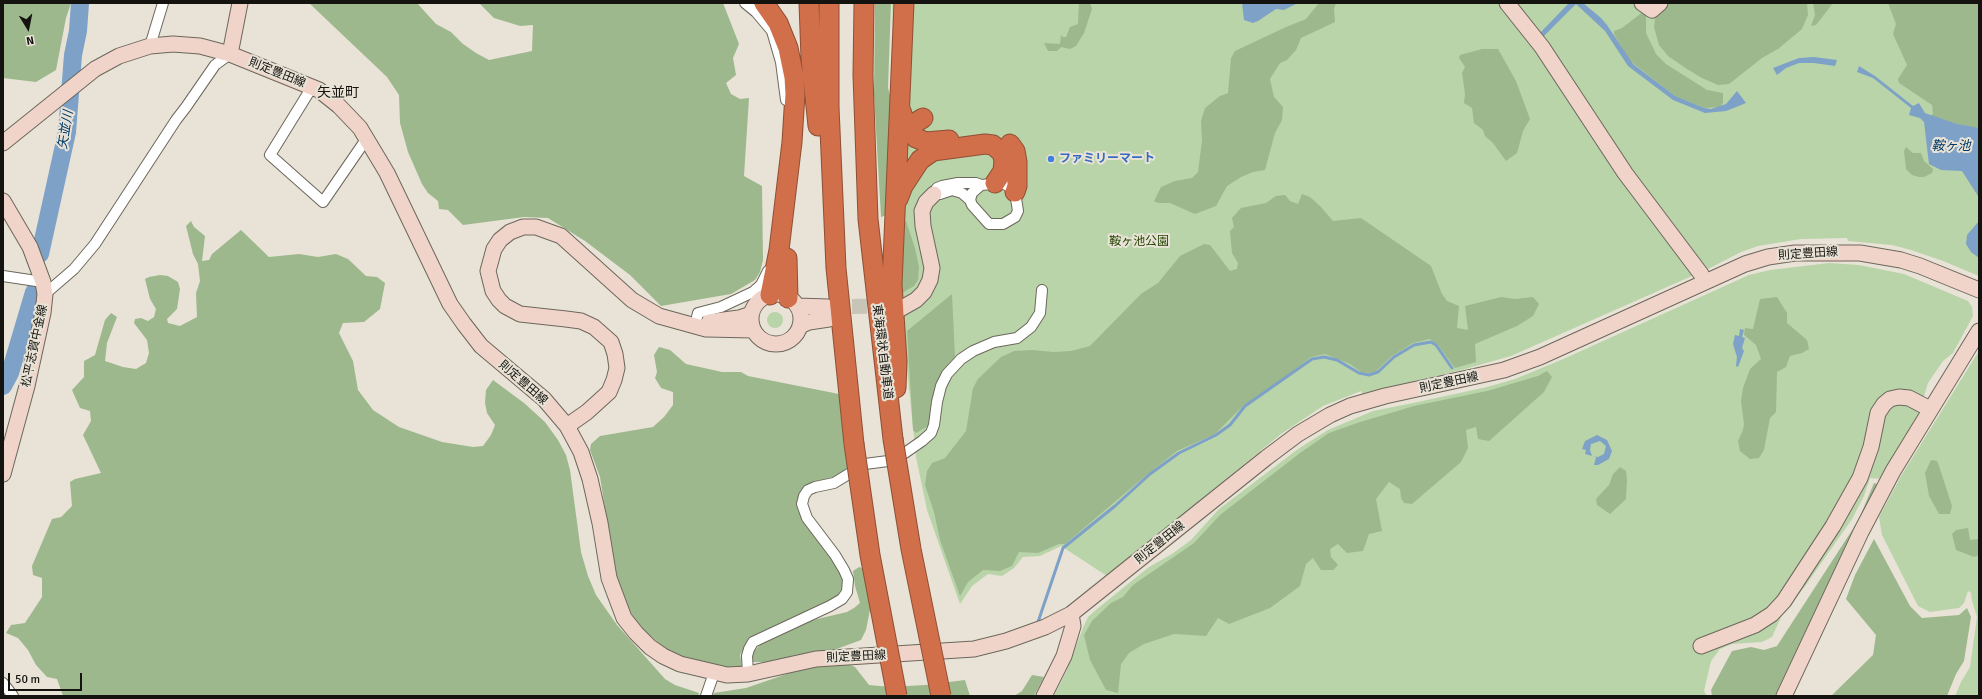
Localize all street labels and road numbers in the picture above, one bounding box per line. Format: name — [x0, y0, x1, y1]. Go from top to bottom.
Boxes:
street label: 則定豊田線 — [246, 55, 308, 91]
street label: 則定豊田線 — [1778, 245, 1838, 263]
street label: 松平志賀中金線 — [19, 303, 51, 389]
street label: 東海環状自動車道 — [869, 303, 895, 401]
street label: 則定豊田線 — [496, 358, 550, 408]
street label: 則定豊田線 — [1418, 370, 1480, 396]
street label: 則定豊田線 — [1132, 519, 1188, 567]
street label: 則定豊田線 — [826, 648, 886, 666]

